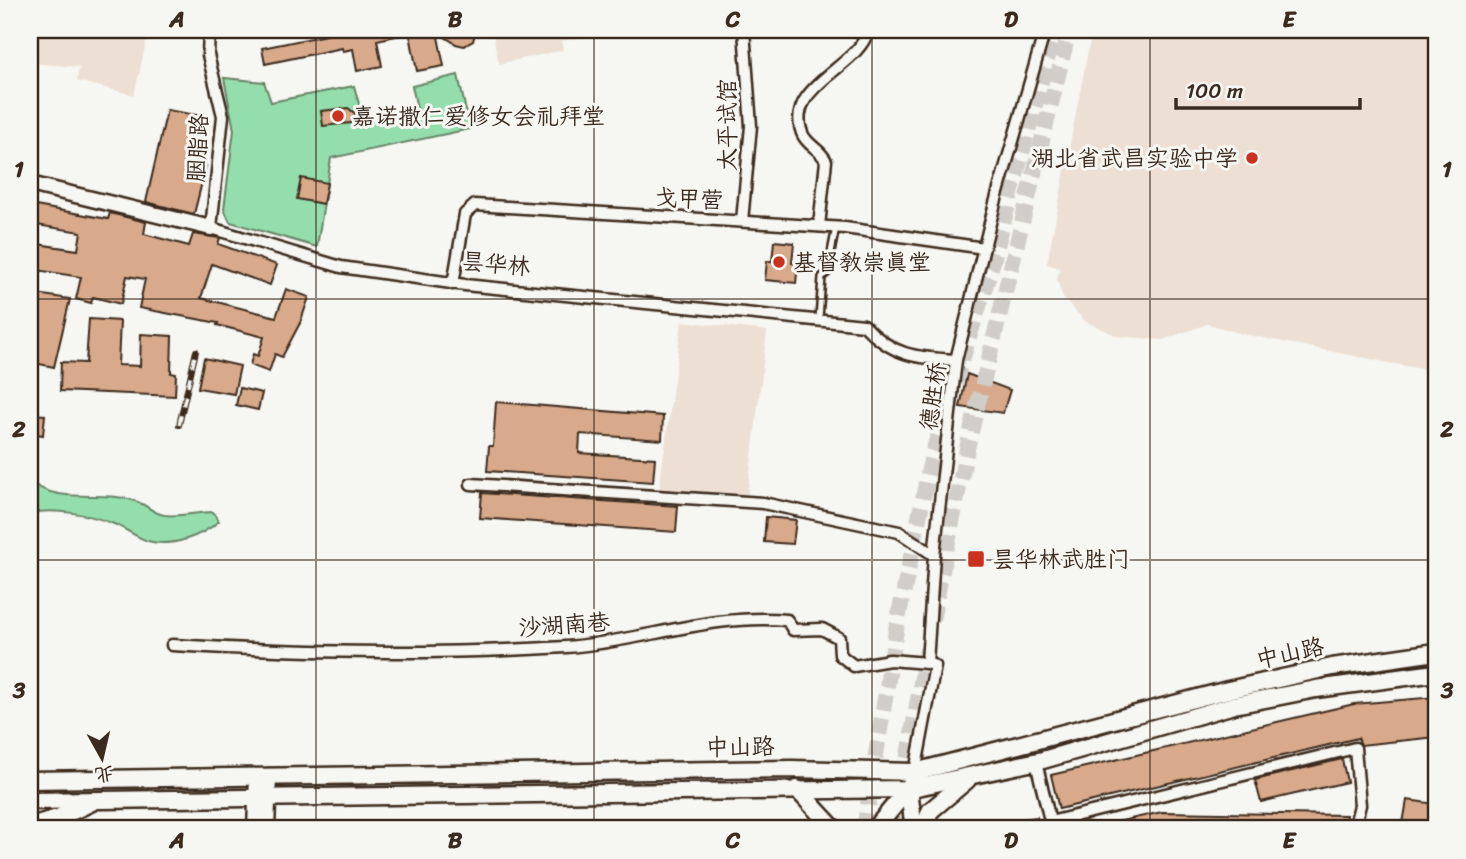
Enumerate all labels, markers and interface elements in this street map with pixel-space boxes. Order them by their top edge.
text: A [168,0,185,40]
text: B [448,0,463,40]
text: C [725,0,741,40]
text: D [1004,0,1019,40]
text: E [1283,0,1298,40]
scale bar [1176,66,1359,110]
text: 100 m [1186,72,1243,110]
street label: 太平试馆 [707,79,748,171]
place label: 嘉诺撒仁爱修女会礼拜堂 [352,96,605,137]
marker: 嘉诺撒仁爱修女会礼拜堂 [330,108,346,124]
street label: 胭脂路 [176,112,220,184]
place label: 湖北省武昌实验中学 [1031,138,1238,179]
text: 1 [14,149,24,190]
text: 1 [1442,149,1452,190]
marker: 湖北省武昌实验中学 [1244,150,1260,166]
street label: 戈甲营 [653,177,725,221]
street label: 昙华林 [460,241,532,287]
place label: 基督教崇真堂 [793,242,931,283]
marker: 基督教崇真堂 [771,254,787,270]
street label: 德胜桥 [908,359,958,433]
text: 2 [11,409,26,450]
text: 2 [1439,409,1454,450]
place label: 昙华林武胜门 [992,539,1130,580]
marker: 昙华林武胜门 [966,549,986,569]
street label: 沙湖南巷 [517,601,612,649]
street label: 中山路 [1252,626,1328,680]
text: 3 [12,670,26,711]
text: 3 [1440,670,1454,711]
north arrow [66,722,136,792]
street label: 中山路 [705,726,775,768]
text: 北 [93,757,116,792]
text: A [168,820,185,859]
text: B [448,820,463,859]
text: C [725,820,741,859]
text: D [1004,820,1019,859]
text: E [1283,820,1298,859]

